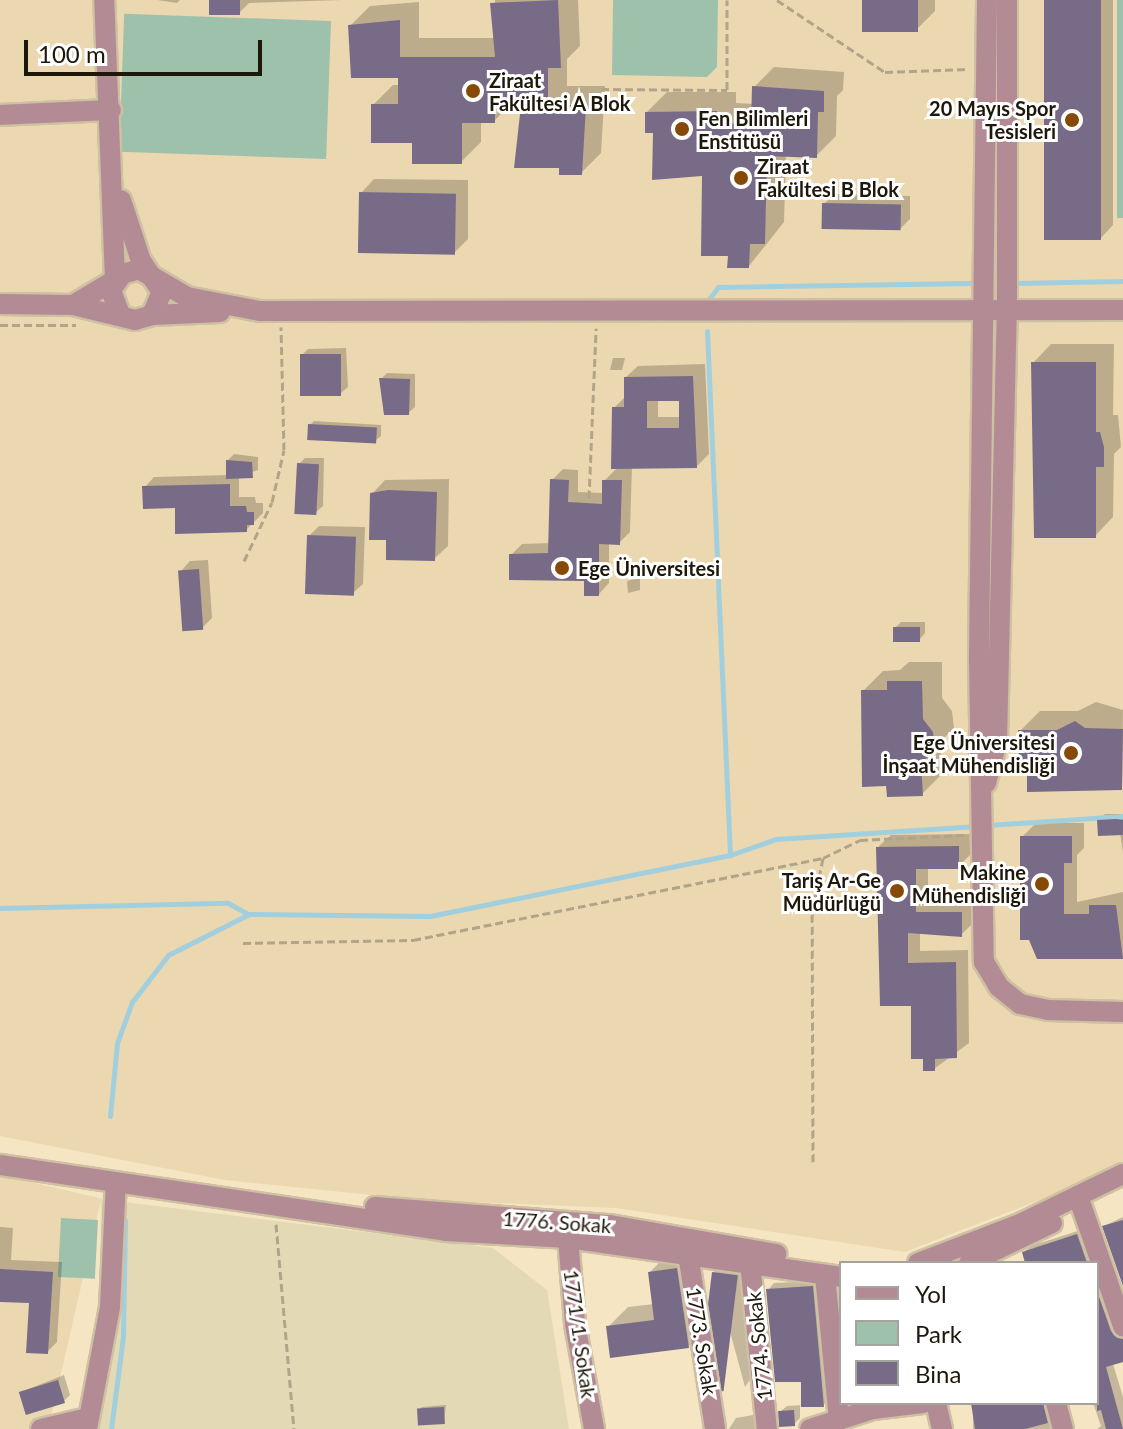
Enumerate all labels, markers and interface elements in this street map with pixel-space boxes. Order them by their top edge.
scale bar [28,24,266,74]
text: 100 m [38,39,106,68]
place label: Ziraat Fakültesi A Blok [489,68,632,115]
marker: Ziraat Fakültesi A Blok [464,82,482,100]
place label: 20 Mayıs Spor Tesisleri [929,96,1056,143]
place label: Fen Bilimleri Enstitüsü [698,106,808,153]
marker: 20 Mayıs Spor Tesisleri [1063,111,1081,129]
marker: Fen Bilimleri Enstitüsü [673,120,691,138]
place label: Ziraat Fakültesi B Blok [757,154,899,201]
marker: Ziraat Fakültesi B Blok [732,169,750,187]
place label: Ege Üniversitesi [578,556,720,580]
marker: Ege Üniversitesi [553,559,571,577]
place label: Ege Üniversitesi İnşaat Mühendisliği [883,730,1055,777]
marker: Ege Üniversitesi İnşaat Mühendisliği [1062,744,1080,762]
place label: Makine Mühendisliği [912,860,1026,907]
place label: Tariş Ar-Ge Müdürlüğü [781,868,881,915]
marker: Makine Mühendisliği [1033,875,1051,893]
marker: Tariş Ar-Ge Müdürlüğü [888,882,906,900]
street label: 1776. Sokak [502,1206,612,1238]
legend [839,1261,1099,1405]
street label: 1771/1. Sokak [559,1268,601,1400]
text: Yol [915,1279,947,1308]
street label: 1773. Sokak [682,1285,722,1397]
street label: 1774. Sokak [741,1291,777,1401]
text: Park [915,1319,962,1348]
text: Bina [915,1359,961,1388]

